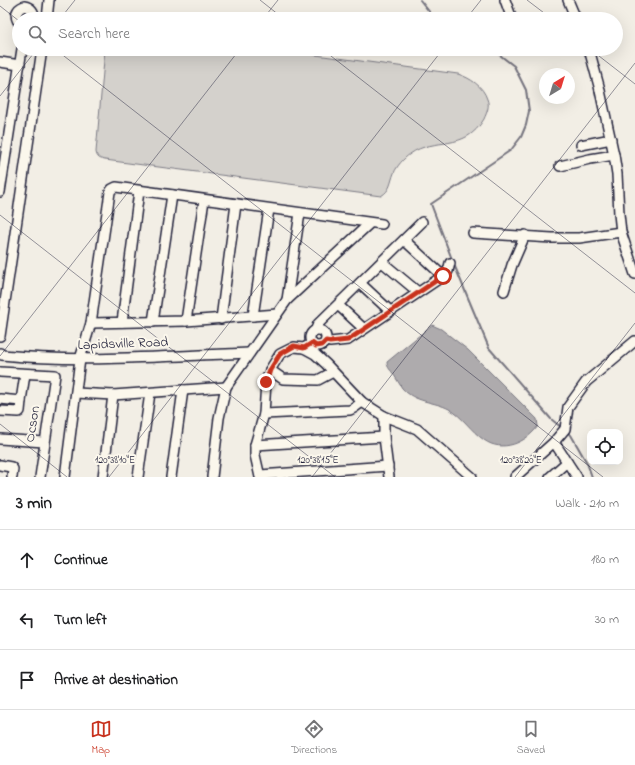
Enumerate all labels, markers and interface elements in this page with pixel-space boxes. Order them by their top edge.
search box [12,12,623,56]
icon: search [26,23,48,45]
text: Search here [58,23,130,45]
north arrow [539,68,575,104]
route start [434,267,452,285]
street label: Lapidsville Road [77,332,169,356]
route end [257,373,275,391]
street label: Ocson [20,404,46,444]
map controls [587,429,623,465]
button: locate [587,429,623,465]
text: 120°38'10"E [95,453,135,468]
text: 120°38'15"E [297,453,339,468]
text: 120°38'20"E [500,453,542,468]
text: 3 min [16,491,52,516]
text: Walk · 210 m [555,494,619,513]
icon: ahead [16,549,38,571]
text: Continue [54,549,108,571]
text: 180 m [591,550,619,569]
icon: left [16,609,38,631]
text: Turn left [54,609,107,631]
text: 30 m [595,610,619,629]
icon: arrive [16,669,38,691]
text: Arrive at destination [54,669,178,691]
tab: Map [90,718,112,758]
tab: Directions [291,718,337,758]
tab: Saved [517,718,545,758]

